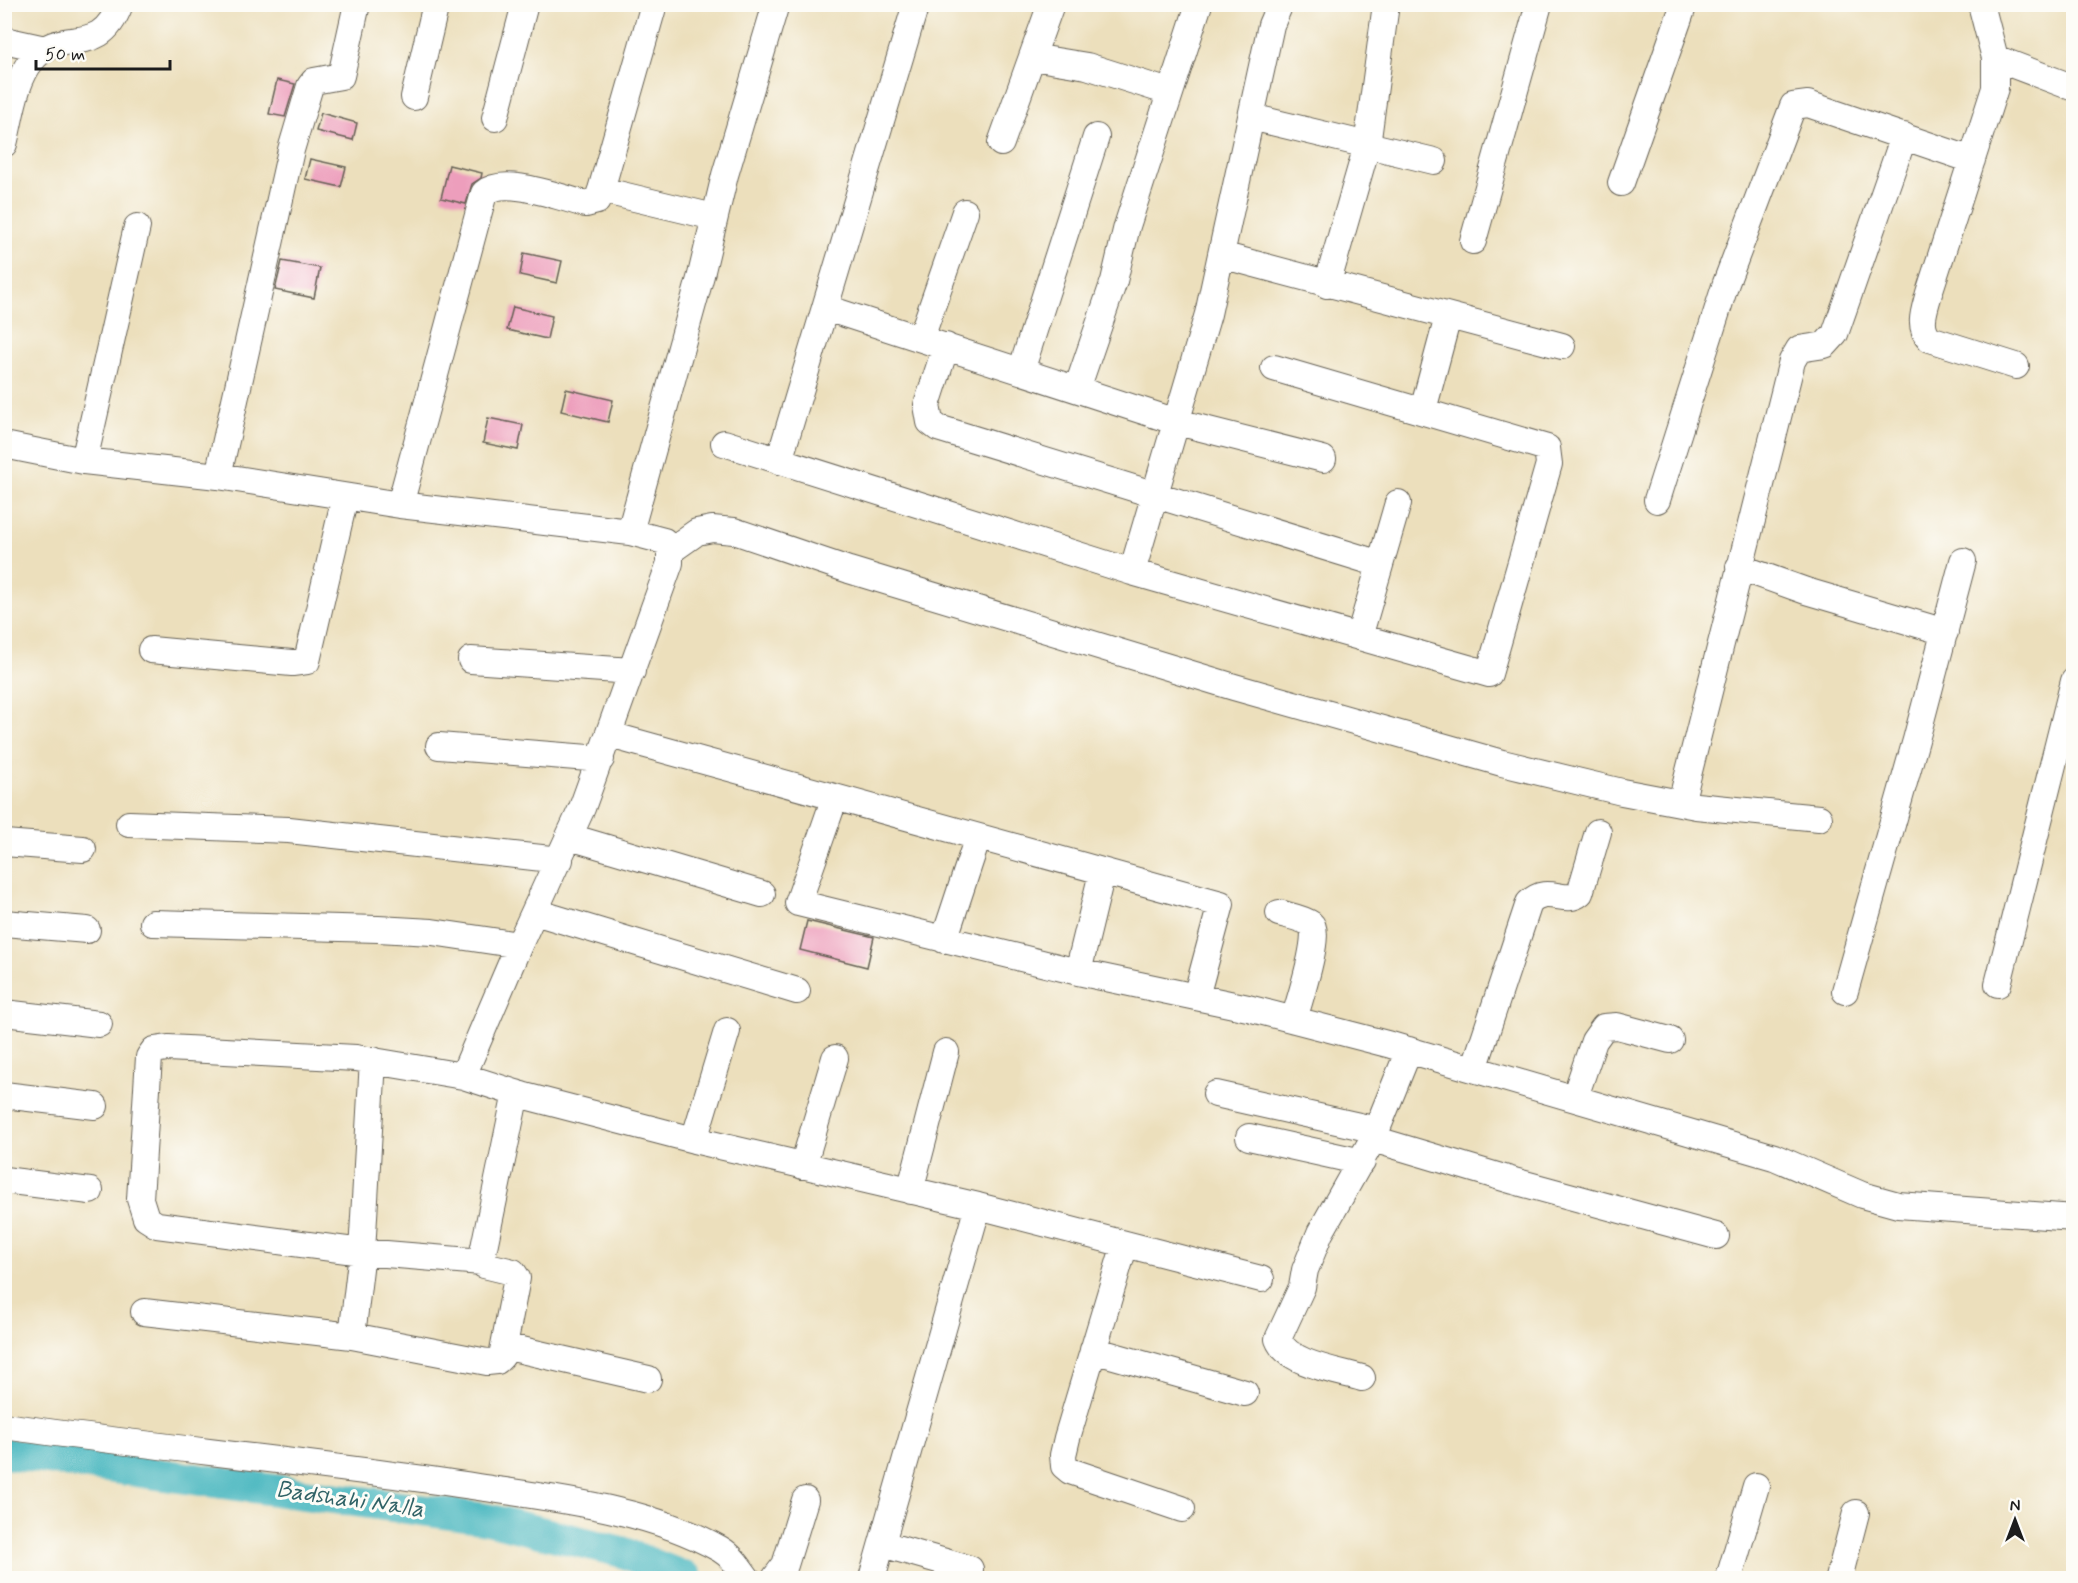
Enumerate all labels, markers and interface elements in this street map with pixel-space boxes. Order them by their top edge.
scale bar [36,33,170,71]
text: 50 m [45,43,85,67]
water label: Badshahi Nalla [274,1474,426,1526]
north arrow [1985,1490,2045,1550]
text: N [2010,1496,2020,1517]

